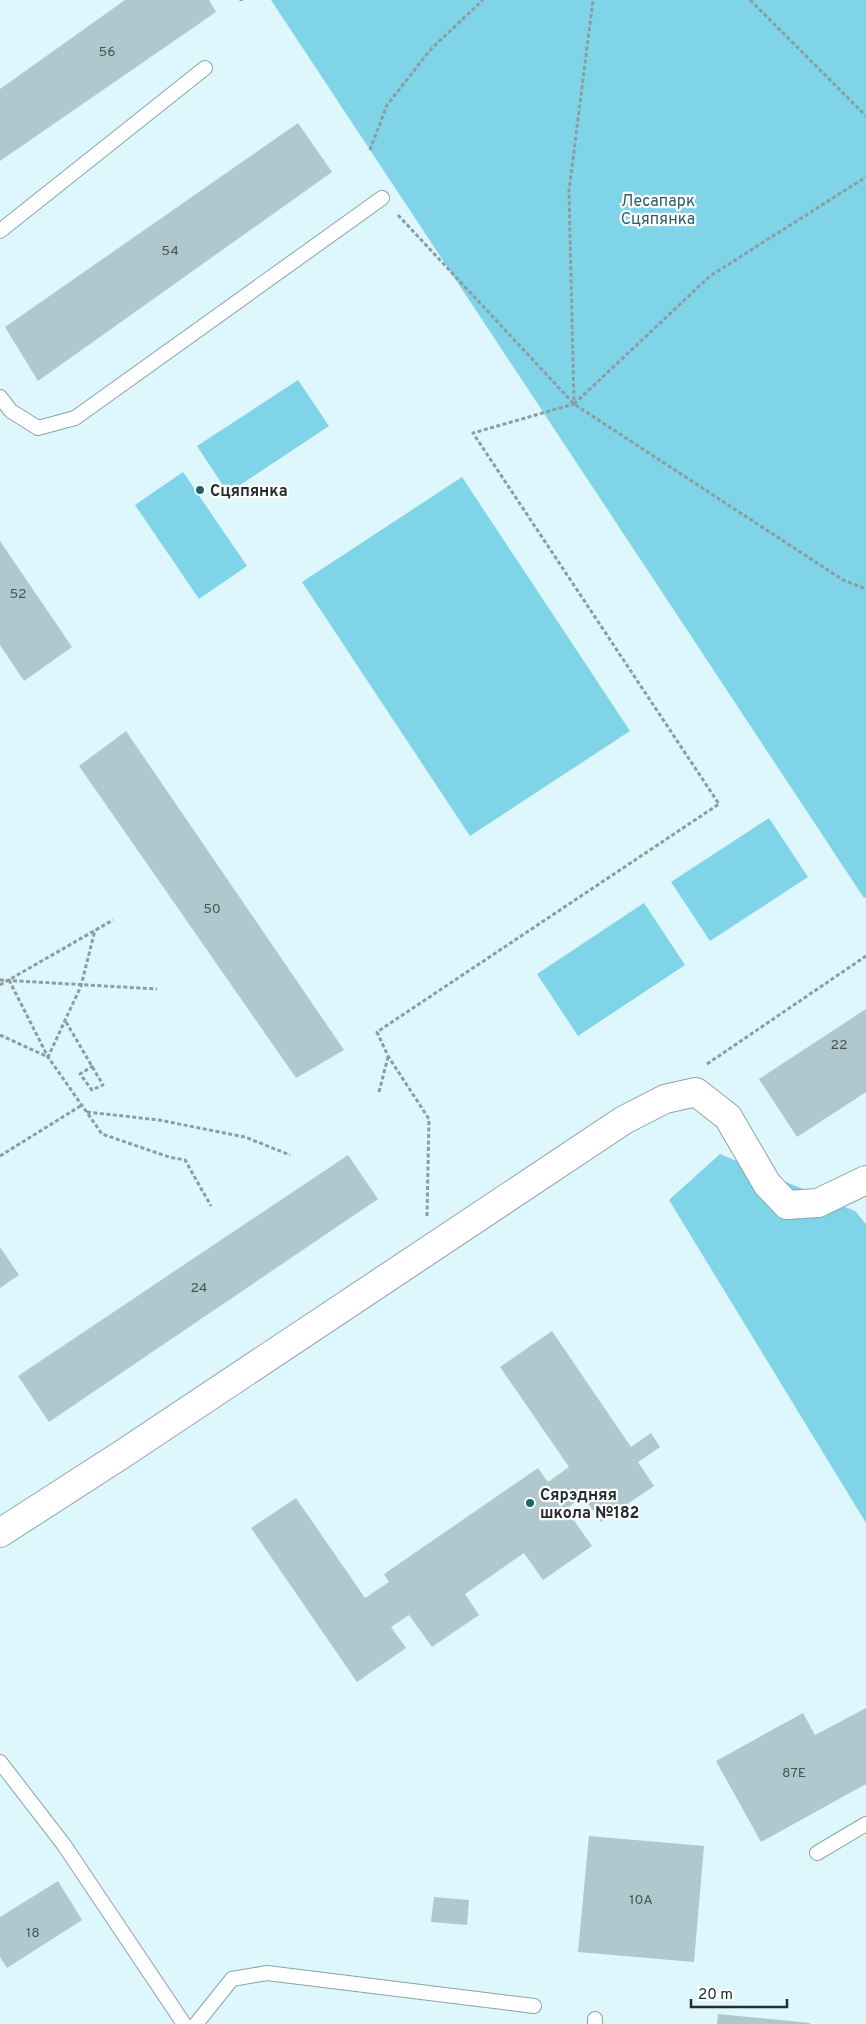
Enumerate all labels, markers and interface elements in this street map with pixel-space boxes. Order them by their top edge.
house number: 56 [98,44,116,61]
park label: Лесапарк Сцяпянка [621,192,695,230]
house number: 54 [161,243,179,260]
place label: Сцяпянка [210,482,288,502]
marker: Сцяпянка [194,484,206,496]
house number: 52 [9,586,27,603]
house number: 50 [203,901,221,918]
house number: 22 [830,1037,848,1054]
house number: 24 [190,1280,208,1297]
place label: Сярэдняя школа №182 [540,1486,639,1524]
marker: Сярэдняя школа №182 [524,1497,536,1509]
house number: 87Е [782,1765,806,1782]
house number: 10А [629,1892,653,1909]
house number: 18 [26,1925,40,1942]
scale bar [691,1976,787,2008]
text: 20 m [698,1986,733,2005]

